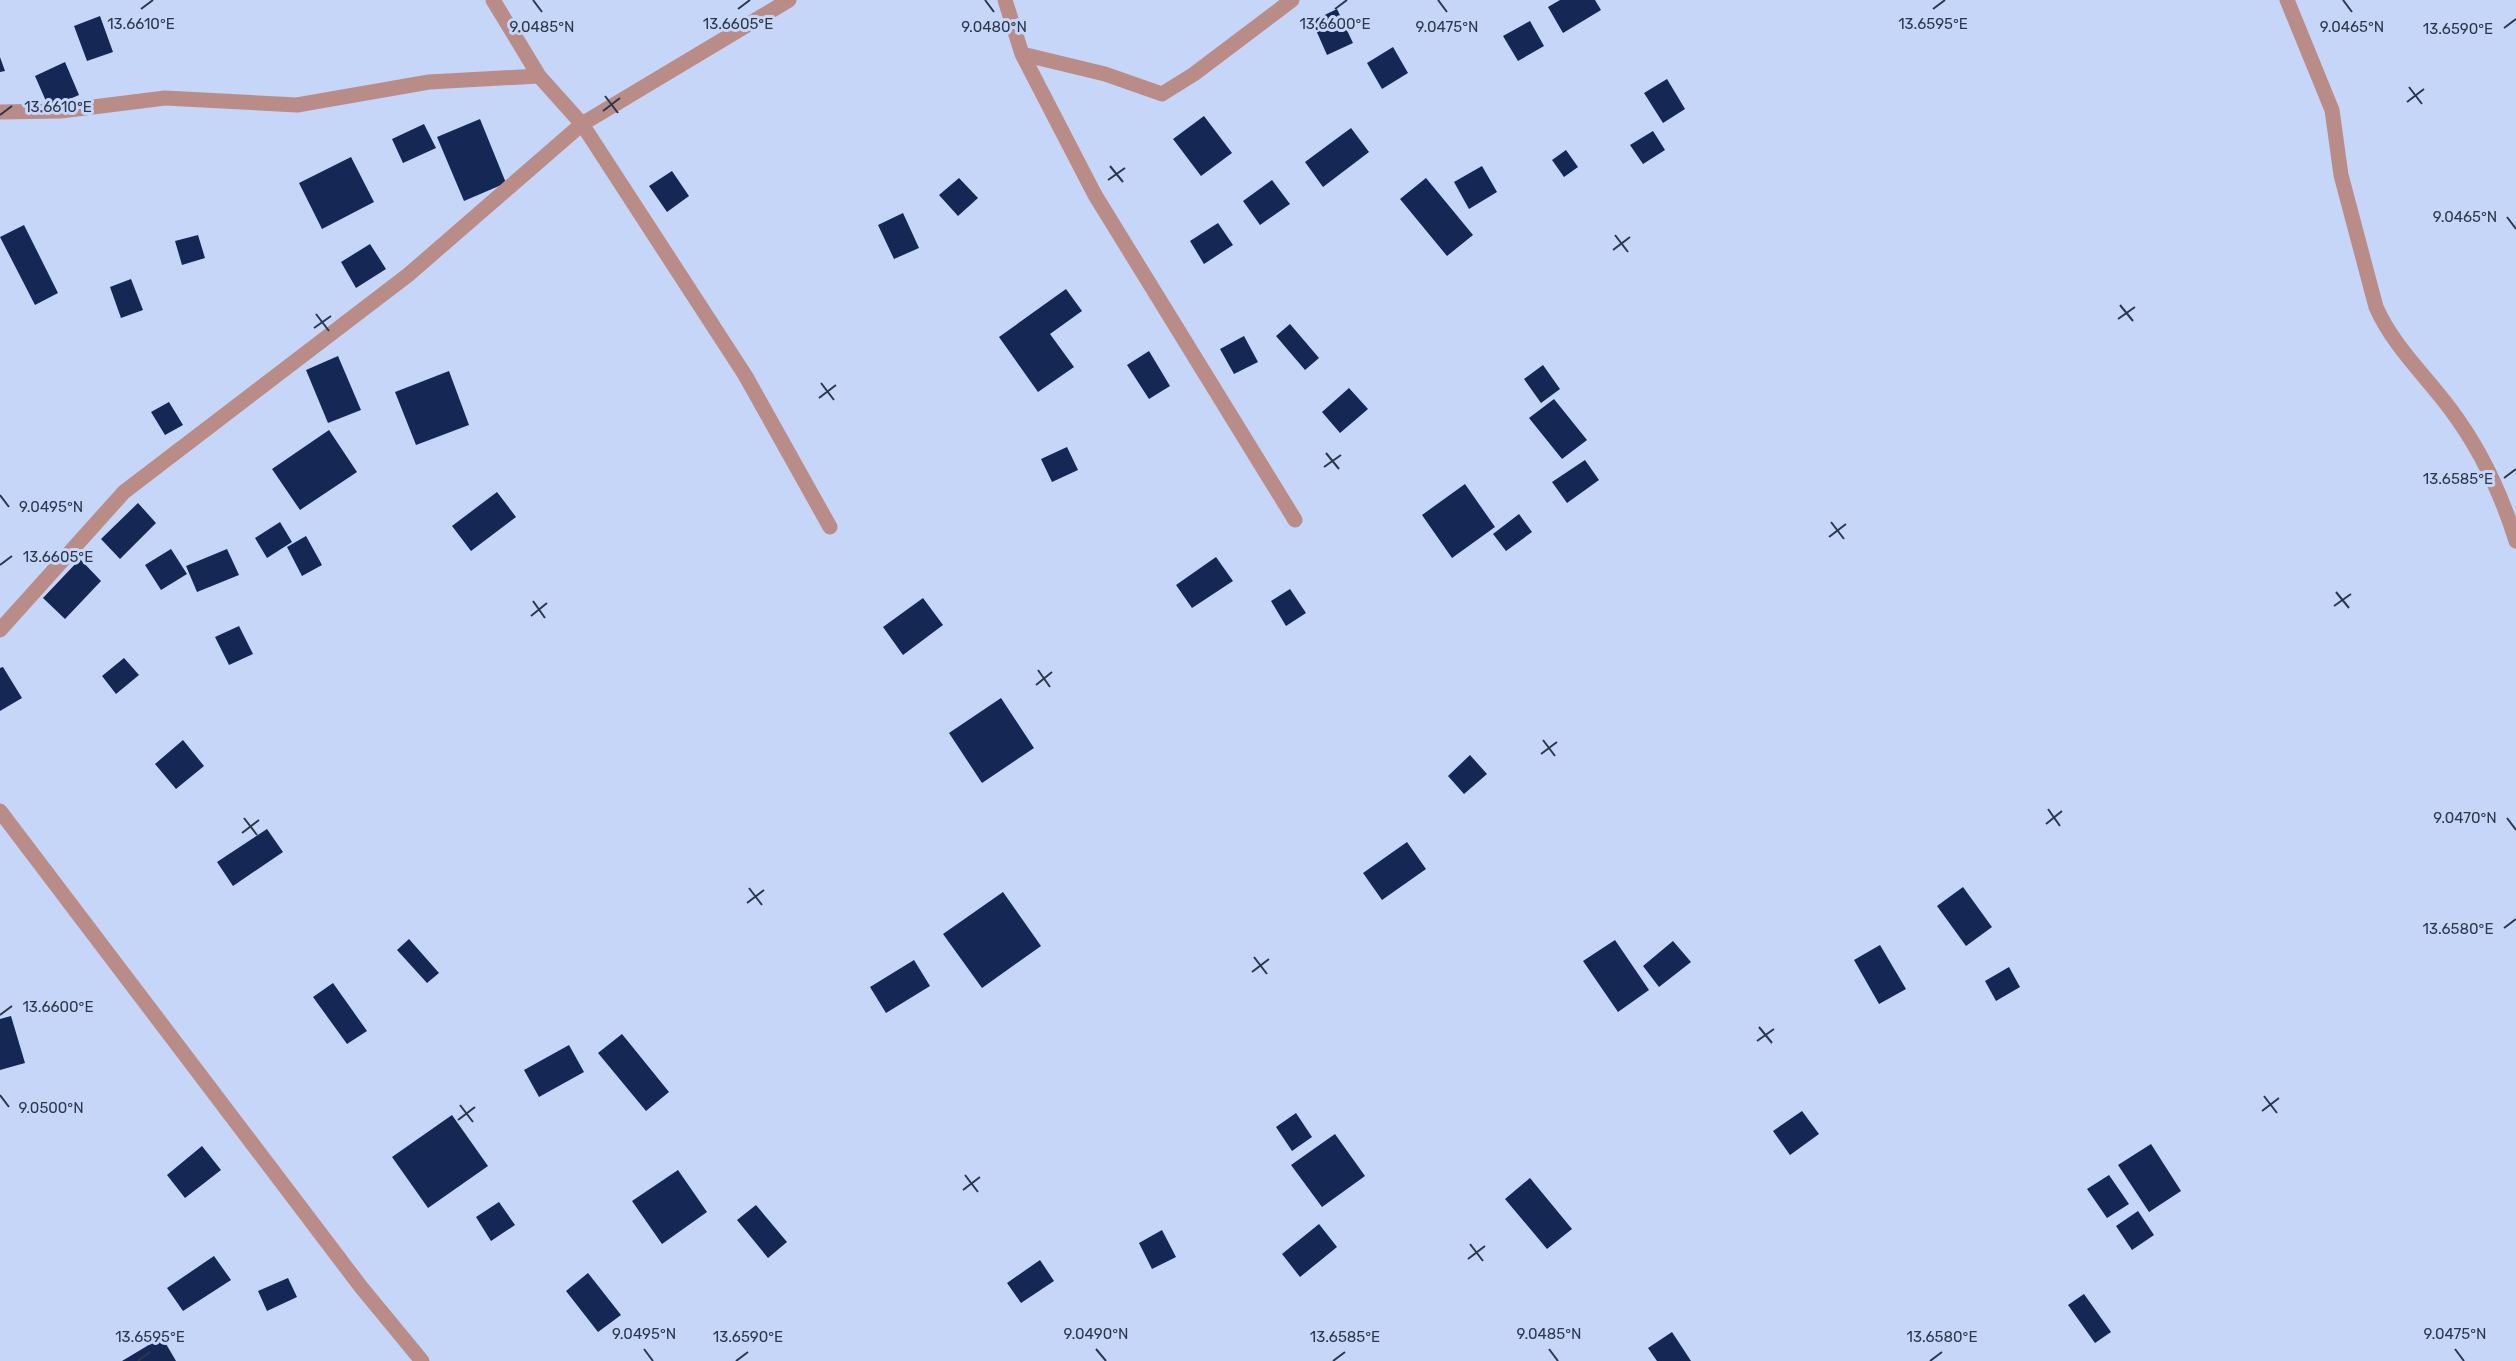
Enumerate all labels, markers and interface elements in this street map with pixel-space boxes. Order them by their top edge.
text: 13.6610°E [107,15,175,33]
text: 13.6605°E [703,15,773,33]
text: 13.6600°E [1299,15,1371,33]
text: 13.6595°E [1898,15,1968,33]
text: 9.0485°N [509,18,575,36]
text: 9.0480°N [961,18,1027,36]
text: 9.0475°N [1416,18,1478,36]
text: 9.0465°N [2320,18,2384,36]
text: 13.6590°E [2423,20,2493,38]
text: 13.6610°E [24,98,92,116]
text: 9.0465°N [2433,208,2497,226]
text: 13.6585°E [2423,470,2493,488]
text: 9.0495°N [19,498,83,516]
text: 13.6605°E [23,548,93,566]
text: 9.0470°N [2433,809,2497,827]
text: 13.6580°E [2423,920,2493,938]
text: 13.6600°E [22,998,94,1016]
text: 9.0500°N [18,1099,84,1117]
text: 9.0495°N [612,1325,676,1343]
text: 9.0490°N [1064,1325,1128,1343]
text: 9.0485°N [1516,1325,1582,1343]
text: 9.0475°N [2424,1325,2486,1343]
text: 13.6595°E [115,1328,185,1346]
text: 13.6590°E [713,1328,783,1346]
text: 13.6585°E [1310,1328,1380,1346]
text: 13.6580°E [1907,1328,1977,1346]

